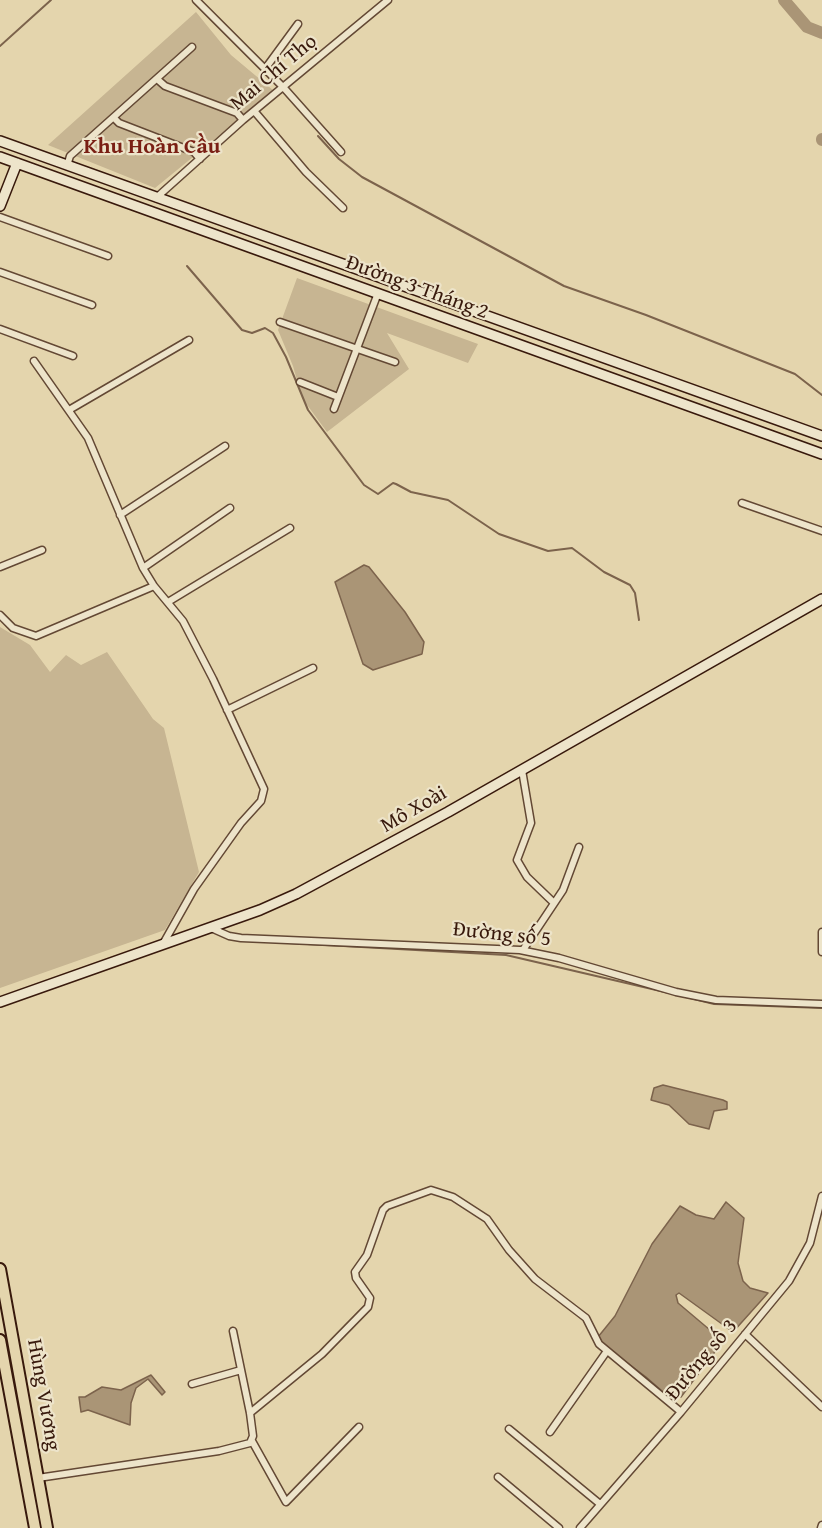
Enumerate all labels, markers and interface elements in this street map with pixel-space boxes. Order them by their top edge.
street label: Mai Chí Thọ [225,29,323,117]
district label: Khu Hoàn Cầu [84,134,220,160]
street label: Đường 3 Tháng 2 [342,251,492,325]
street label: Mô Xoài [376,781,452,839]
street label: Đường số 5 [452,917,552,953]
street label: Đường số 3 [661,1314,743,1406]
street label: Hùng Vương [21,1337,65,1453]

